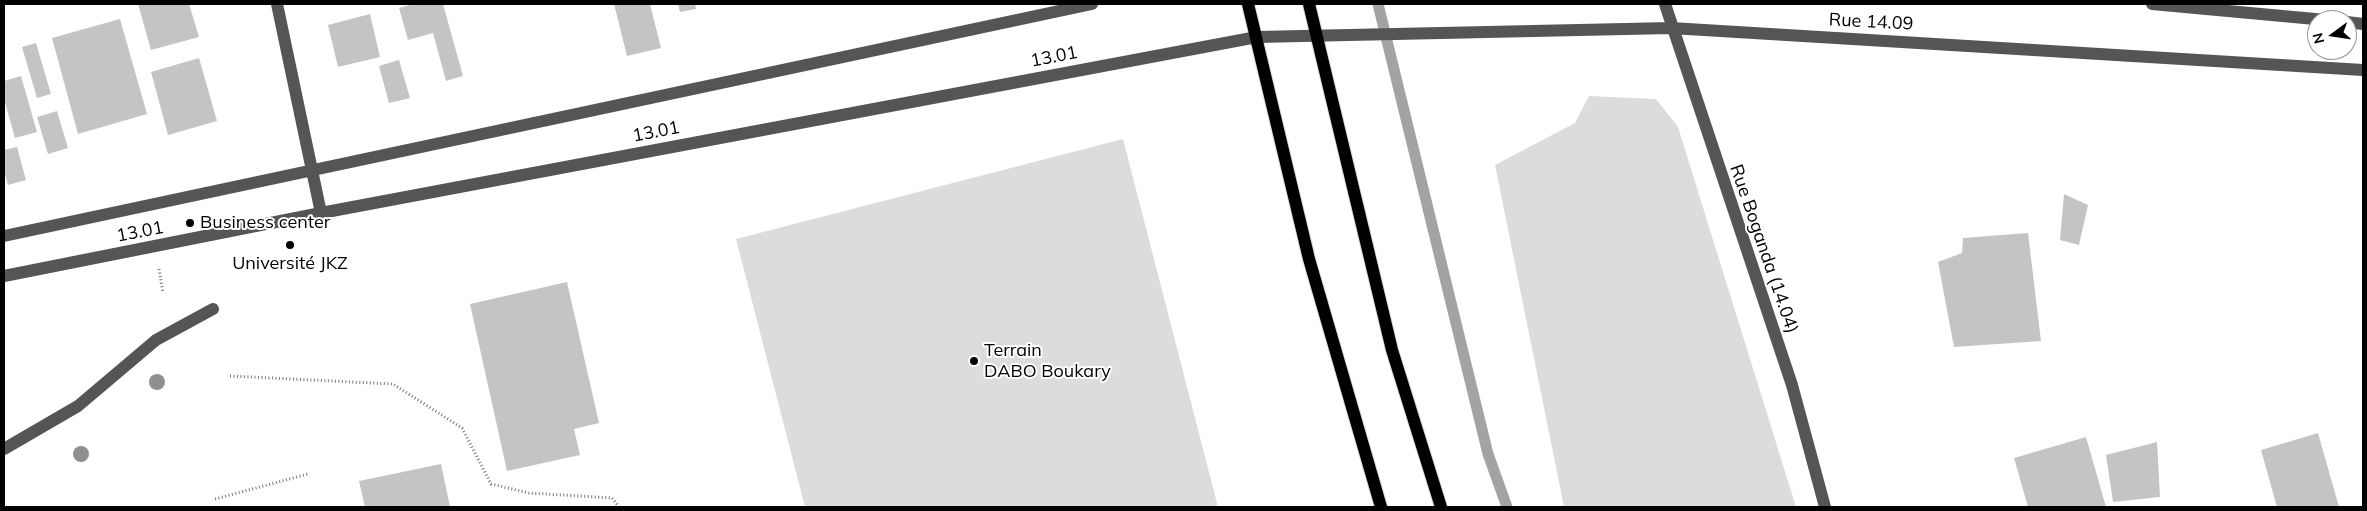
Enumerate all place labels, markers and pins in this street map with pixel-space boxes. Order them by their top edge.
place label: Business center [200,212,330,234]
marker: Business center [184,217,196,229]
marker: Université JKZ [284,239,296,251]
place label: Université JKZ [232,253,348,275]
place label: Terrain DABO Boukary [984,340,1111,382]
marker: Terrain DABO Boukary [968,355,980,367]

